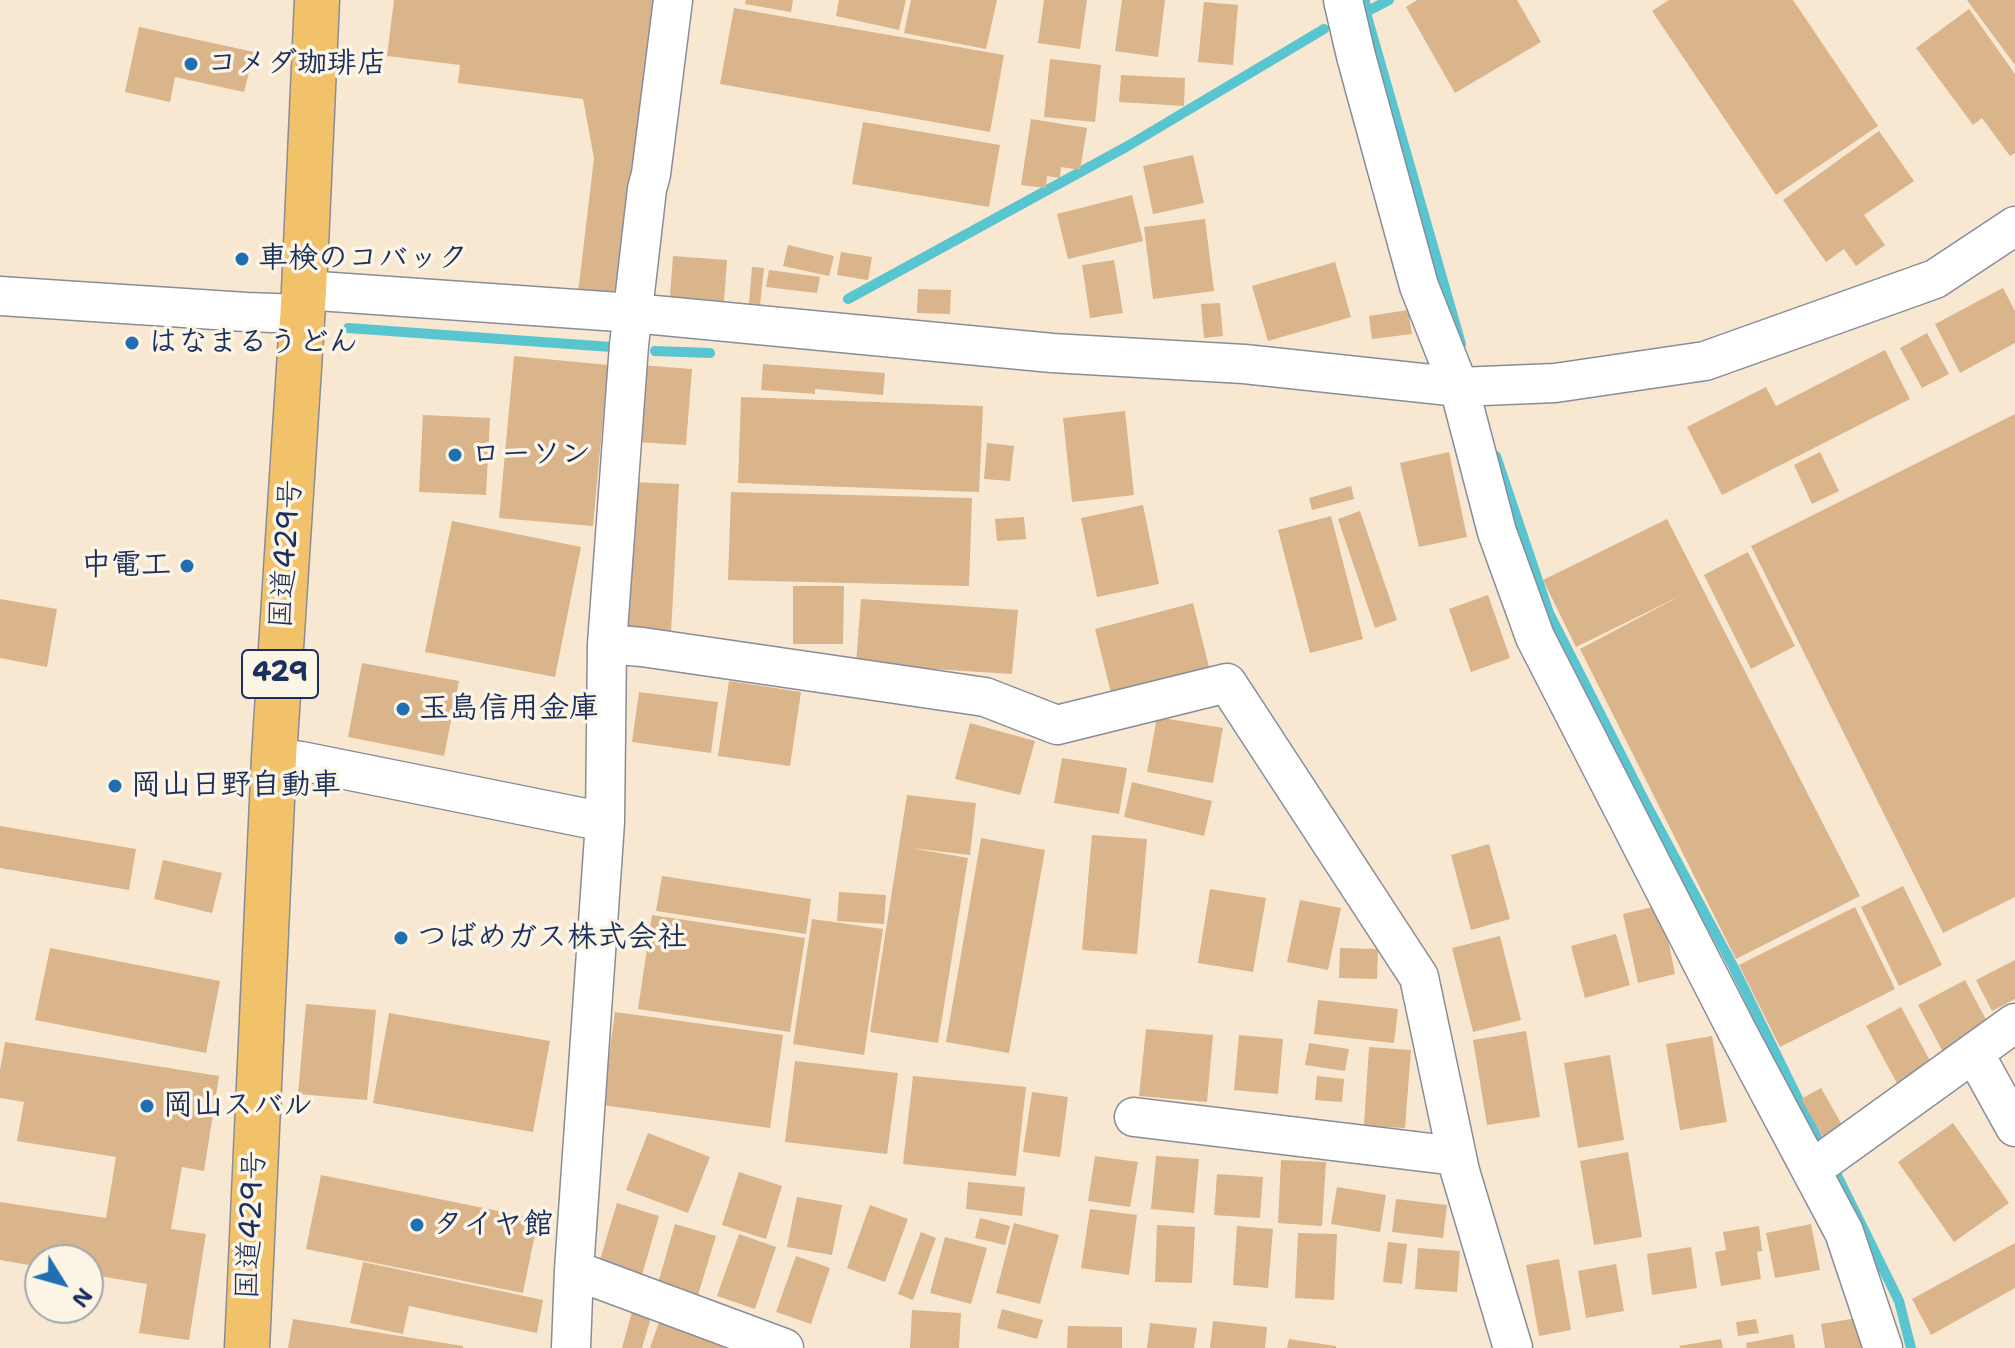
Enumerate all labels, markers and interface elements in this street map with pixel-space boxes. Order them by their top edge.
place label: コメダ珈琲店 [207,46,387,82]
marker: コメダ珈琲店 [182,55,200,73]
place label: 車検のコバック [258,241,468,277]
marker: 車検のコバック [233,250,251,268]
place label: はなまるうどん [148,325,358,361]
marker: はなまるうどん [123,334,141,352]
place label: ローソン [471,437,591,473]
marker: ローソン [446,446,464,464]
street label: 国道429号 [264,478,310,630]
place label: 中電工 [81,548,171,584]
marker: 中電工 [178,557,196,575]
road number: 429 [242,650,318,698]
place label: 玉島信用金庫 [419,691,599,727]
marker: 玉島信用金庫 [394,700,412,718]
place label: 岡山日野自動車 [131,768,341,804]
marker: 岡山日野自動車 [106,777,124,795]
place label: つばめガス株式会社 [417,920,687,956]
marker: つばめガス株式会社 [392,929,410,947]
place label: 岡山スバル [163,1088,313,1124]
marker: 岡山スバル [138,1097,156,1115]
street label: 国道429号 [230,1150,274,1300]
place label: タイヤ館 [433,1207,553,1243]
marker: タイヤ館 [408,1216,426,1234]
north arrow [24,1244,104,1324]
text: N [65,1282,99,1313]

